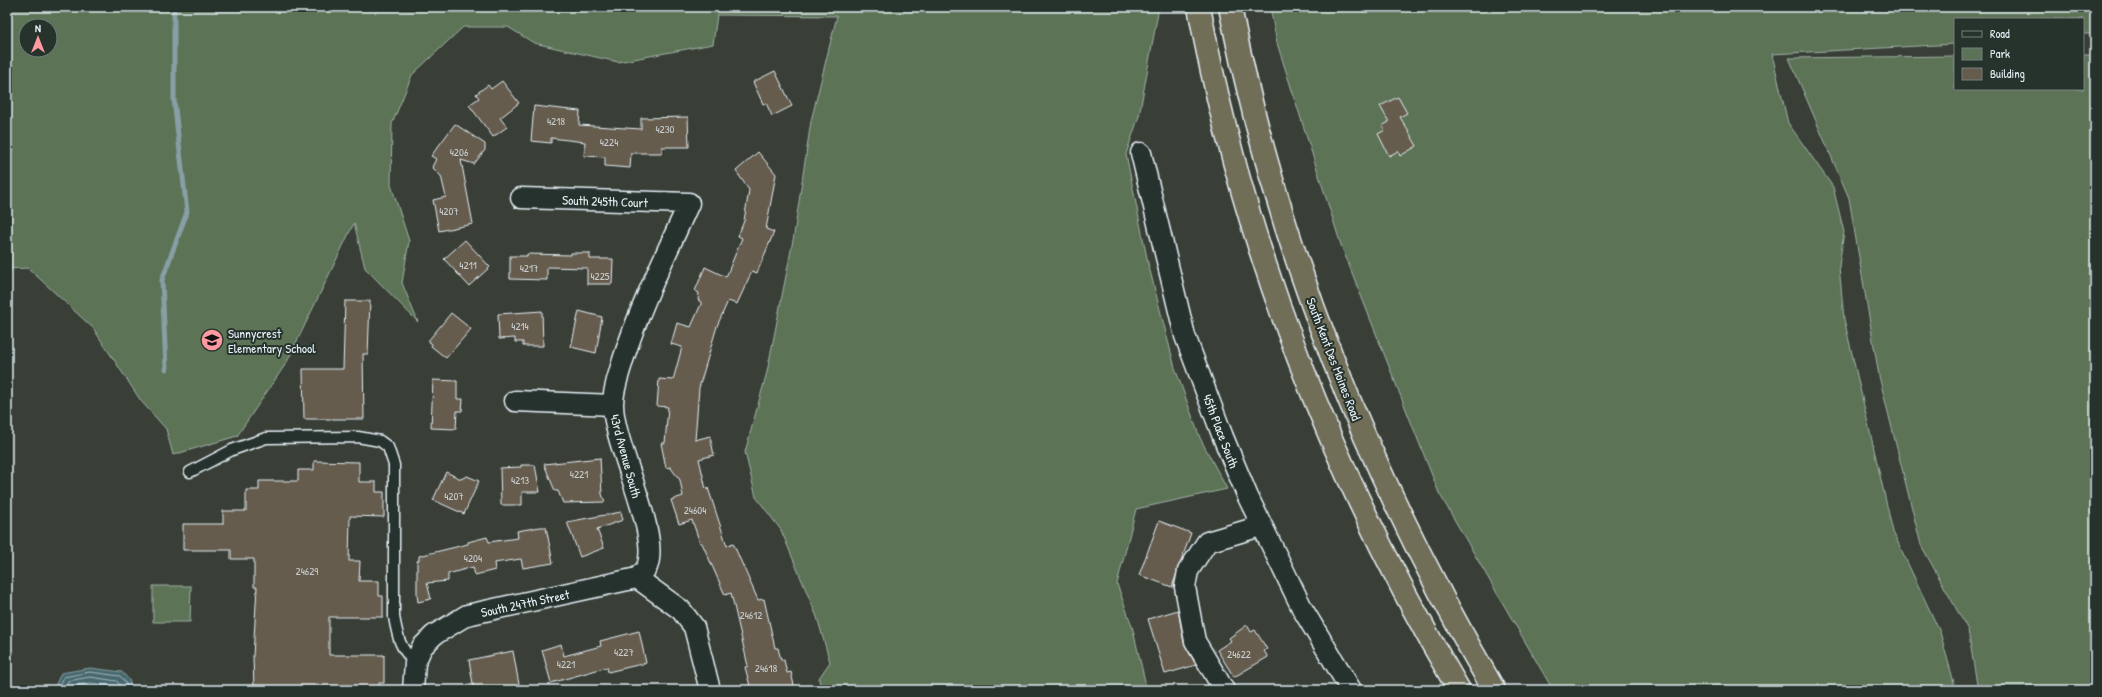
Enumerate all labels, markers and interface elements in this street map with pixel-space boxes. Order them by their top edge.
north arrow [18,18,58,58]
legend [1954,18,2084,90]
text: N [35,21,41,35]
text: Road [1990,25,2010,42]
text: Park [1990,45,2010,62]
text: Building [1990,65,2025,82]
house number: 4218 [547,114,565,128]
house number: 4230 [655,122,675,136]
house number: 4224 [600,135,618,149]
house number: 4206 [450,145,469,159]
street label: South 245th Court [562,191,649,212]
house number: 4207 [439,204,459,218]
house number: 4211 [459,258,477,272]
house number: 4217 [520,261,538,275]
house number: 4225 [590,269,610,283]
street label: South Kent Des Moines Road [1302,295,1366,423]
house number: 4214 [511,319,529,333]
place label: Sunnycrest Elementary School [228,324,316,357]
school or university icon: Sunnycrest Elementary School [199,327,225,353]
street label: 45th Place South [1199,392,1244,471]
street label: 43rd Avenue South [606,412,646,500]
house number: 4221 [570,467,588,481]
house number: 4213 [511,473,529,487]
house number: 4207 [444,489,464,503]
house number: 24604 [684,503,706,517]
house number: 4204 [464,551,482,565]
house number: 24629 [296,564,318,578]
street label: South 247th Street [479,585,571,621]
house number: 24612 [740,608,762,622]
house number: 4227 [614,645,634,659]
house number: 24622 [1227,647,1251,661]
house number: 4221 [557,657,575,671]
house number: 24618 [755,661,777,675]

